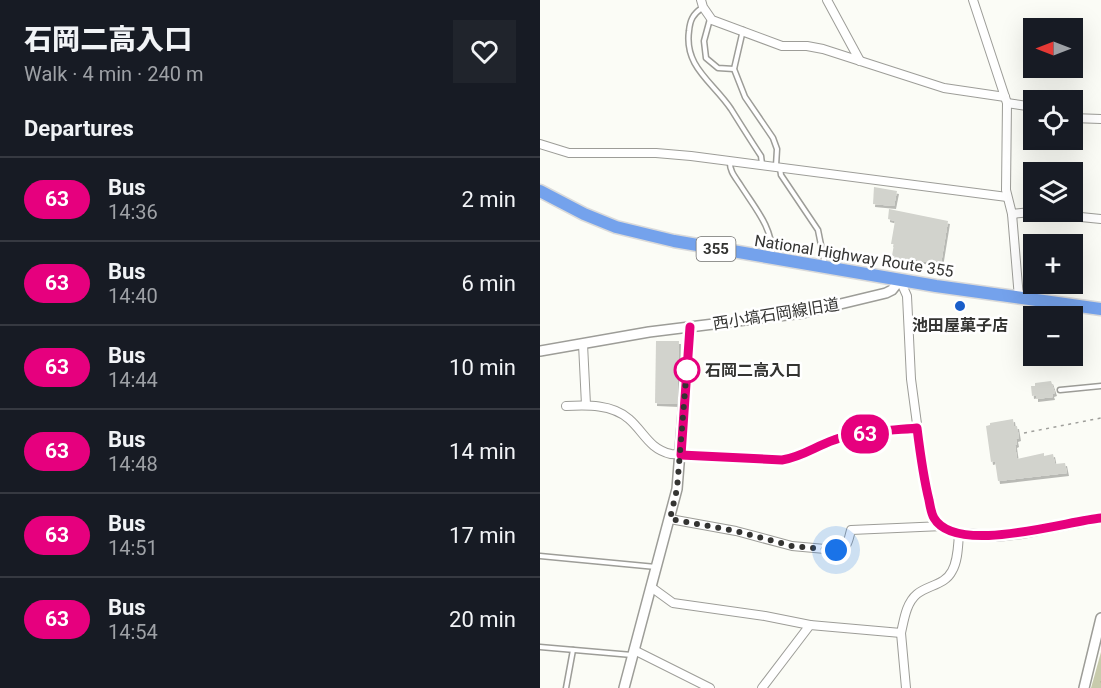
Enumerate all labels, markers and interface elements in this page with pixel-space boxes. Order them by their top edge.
north arrow [1023,18,1083,78]
map controls [1023,18,1083,366]
button: heart [453,20,516,83]
text: 石岡二高入口 [24,23,192,56]
text: Walk · 4 min · 240 m [24,62,203,86]
button: locate [1023,90,1083,150]
text: Departures [24,116,134,141]
button: layers [1023,162,1083,222]
text: Bus [108,175,146,200]
text: 63 [45,187,69,211]
text: 2 min [461,187,516,212]
text: 14:36 [108,200,158,224]
street label: National Highway Route 355 [753,231,955,281]
button: + [1023,234,1083,294]
road number: 355 [696,237,735,261]
text: Bus [108,259,146,284]
text: 63 [45,271,69,295]
text: 6 min [461,271,516,296]
text: 14:40 [108,284,158,308]
street label: 西小塙石岡線旧道 [711,295,841,333]
marker: 池田屋菓子店 [953,299,967,313]
button: − [1023,306,1083,366]
place label: 池田屋菓子店 [912,316,1008,335]
text: Bus [108,343,146,368]
text: 63 [45,355,69,379]
text: 10 min [449,355,516,380]
marker: 石岡二高入口 [674,357,700,383]
place label: 石岡二高入口 [705,361,801,380]
text: 14:44 [108,368,158,392]
line badge: 63 [838,414,892,454]
text: 63 [853,422,877,446]
text: Bus [108,427,146,452]
text: 63 [45,439,69,463]
text: 14 min [449,439,516,464]
text: 14:48 [108,452,158,476]
text: Bus [108,511,146,536]
text: 63 [45,523,69,547]
text: 17 min [449,523,516,548]
your location [821,535,851,565]
text: 14:51 [108,536,158,560]
text: Bus [108,595,146,620]
text: 63 [45,607,69,631]
text: 20 min [449,607,516,632]
text: 14:54 [108,620,158,644]

